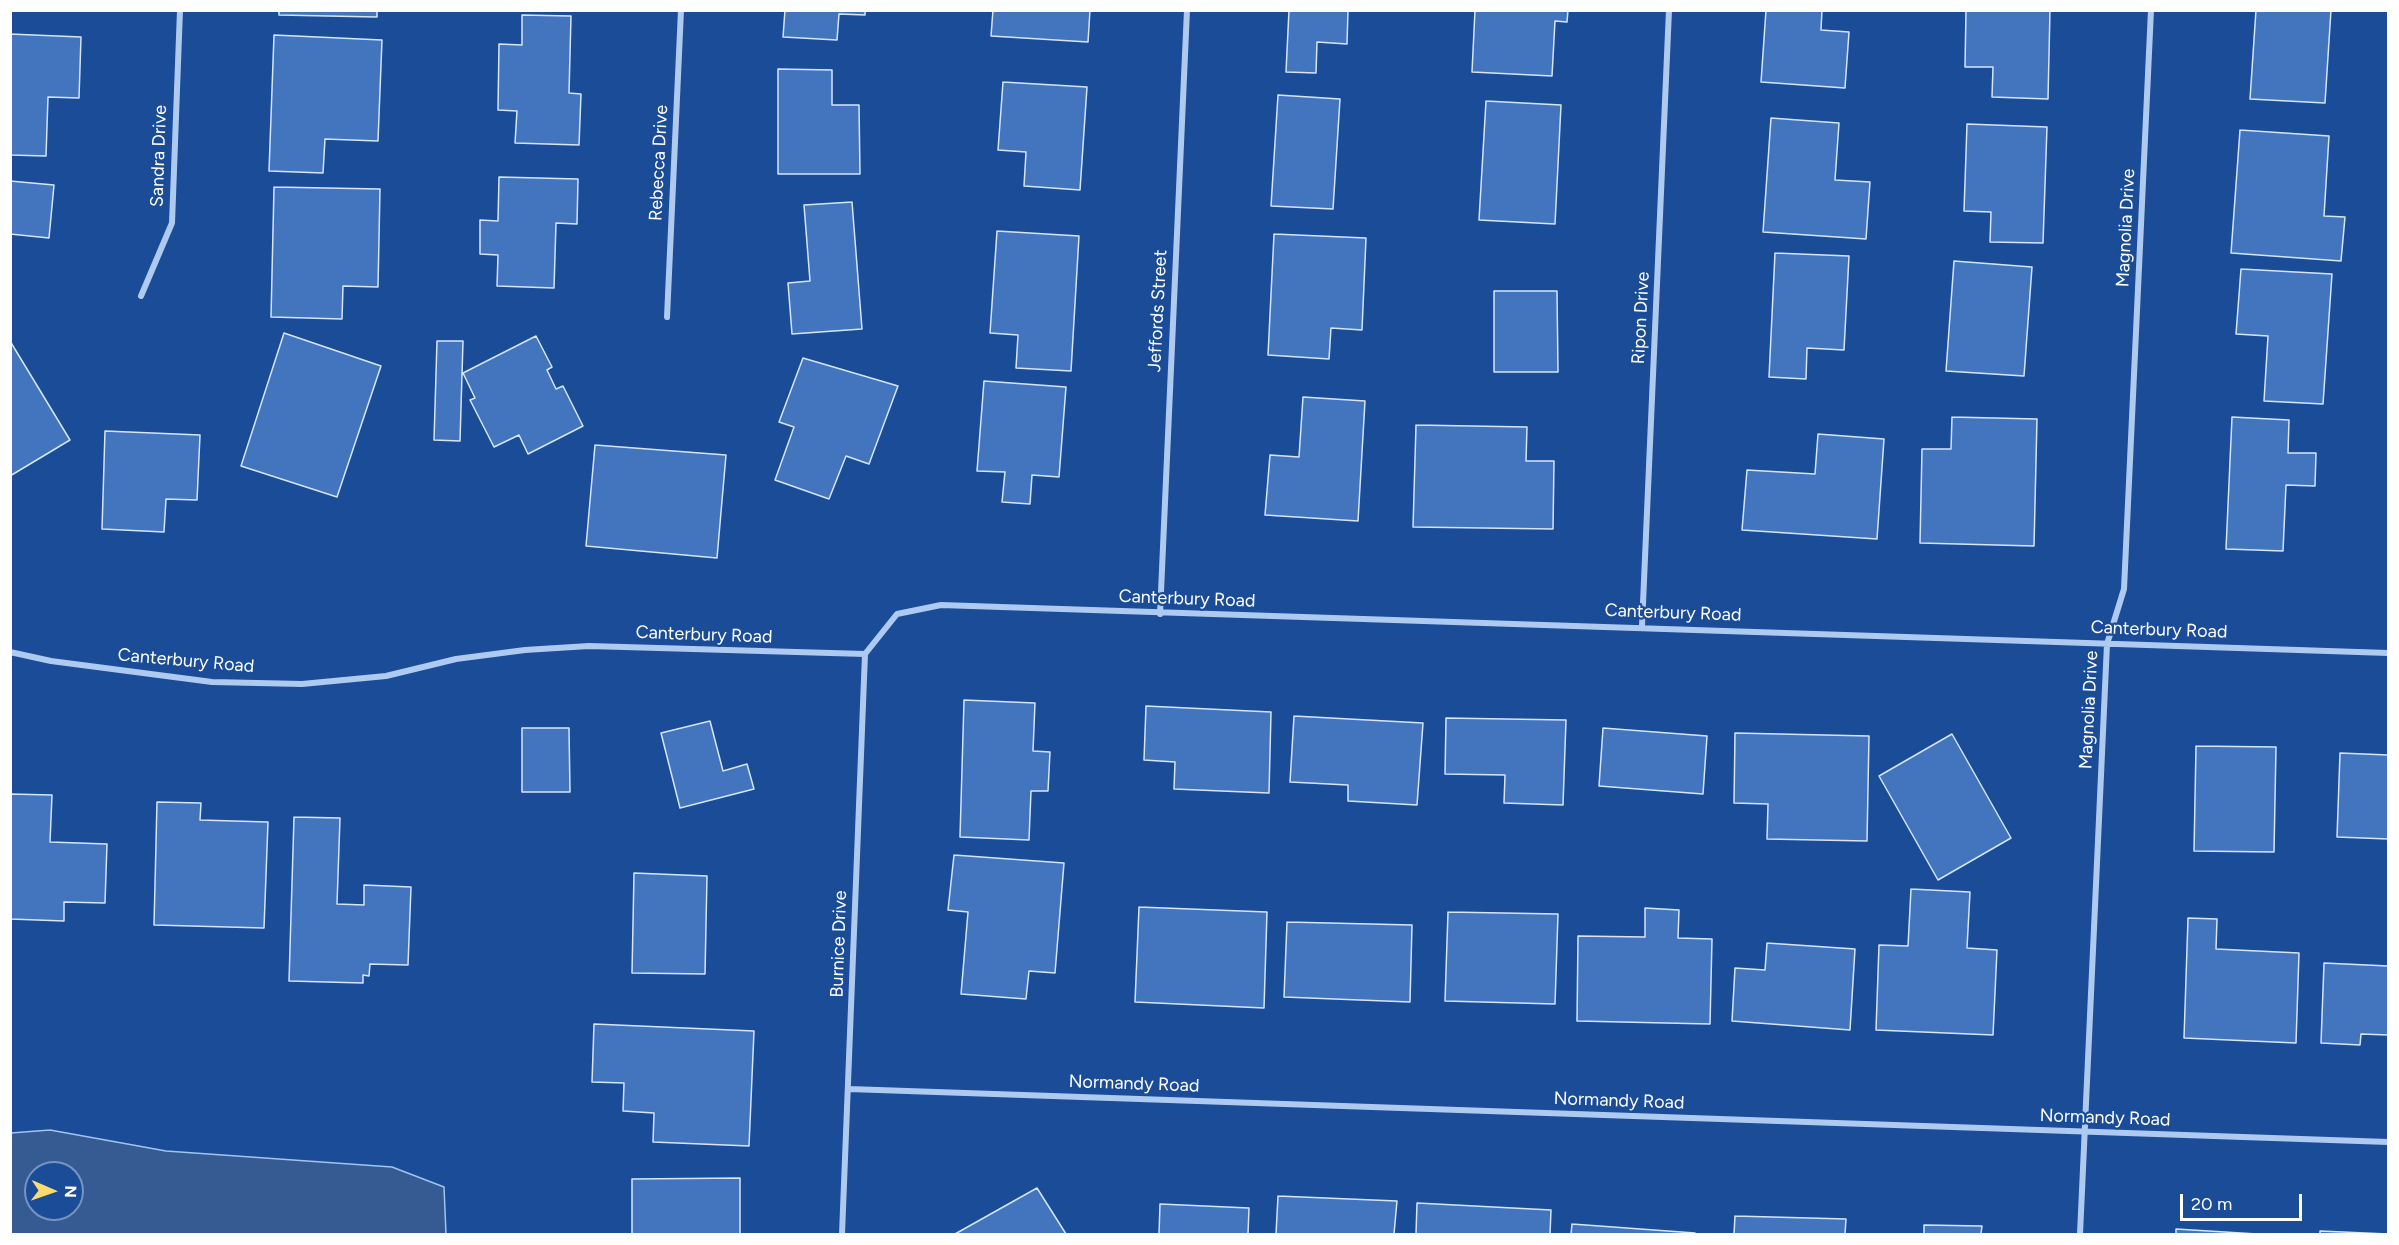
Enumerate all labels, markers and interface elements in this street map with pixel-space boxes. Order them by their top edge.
street label: Rebecca Drive [645,104,673,222]
street label: Sandra Drive [146,105,172,207]
street label: Magnolia Drive [2112,168,2140,288]
street label: Jeffords Street [1144,249,1172,373]
street label: Ripon Drive [1628,271,1654,365]
street label: Canterbury Road [1118,586,1256,612]
street label: Canterbury Road [1604,600,1742,626]
street label: Canterbury Road [2090,617,2228,643]
street label: Canterbury Road [635,622,773,648]
street label: Canterbury Road [117,644,255,678]
street label: Magnolia Drive [2075,650,2103,770]
street label: Burnice Drive [826,890,852,998]
street label: Normandy Road [1068,1071,1200,1097]
street label: Normandy Road [1553,1088,1685,1114]
street label: Normandy Road [2039,1105,2171,1131]
north arrow [24,1161,84,1221]
scale bar [2183,1182,2304,1220]
text: N [61,1185,80,1198]
text: 20 m [2191,1193,2232,1215]

